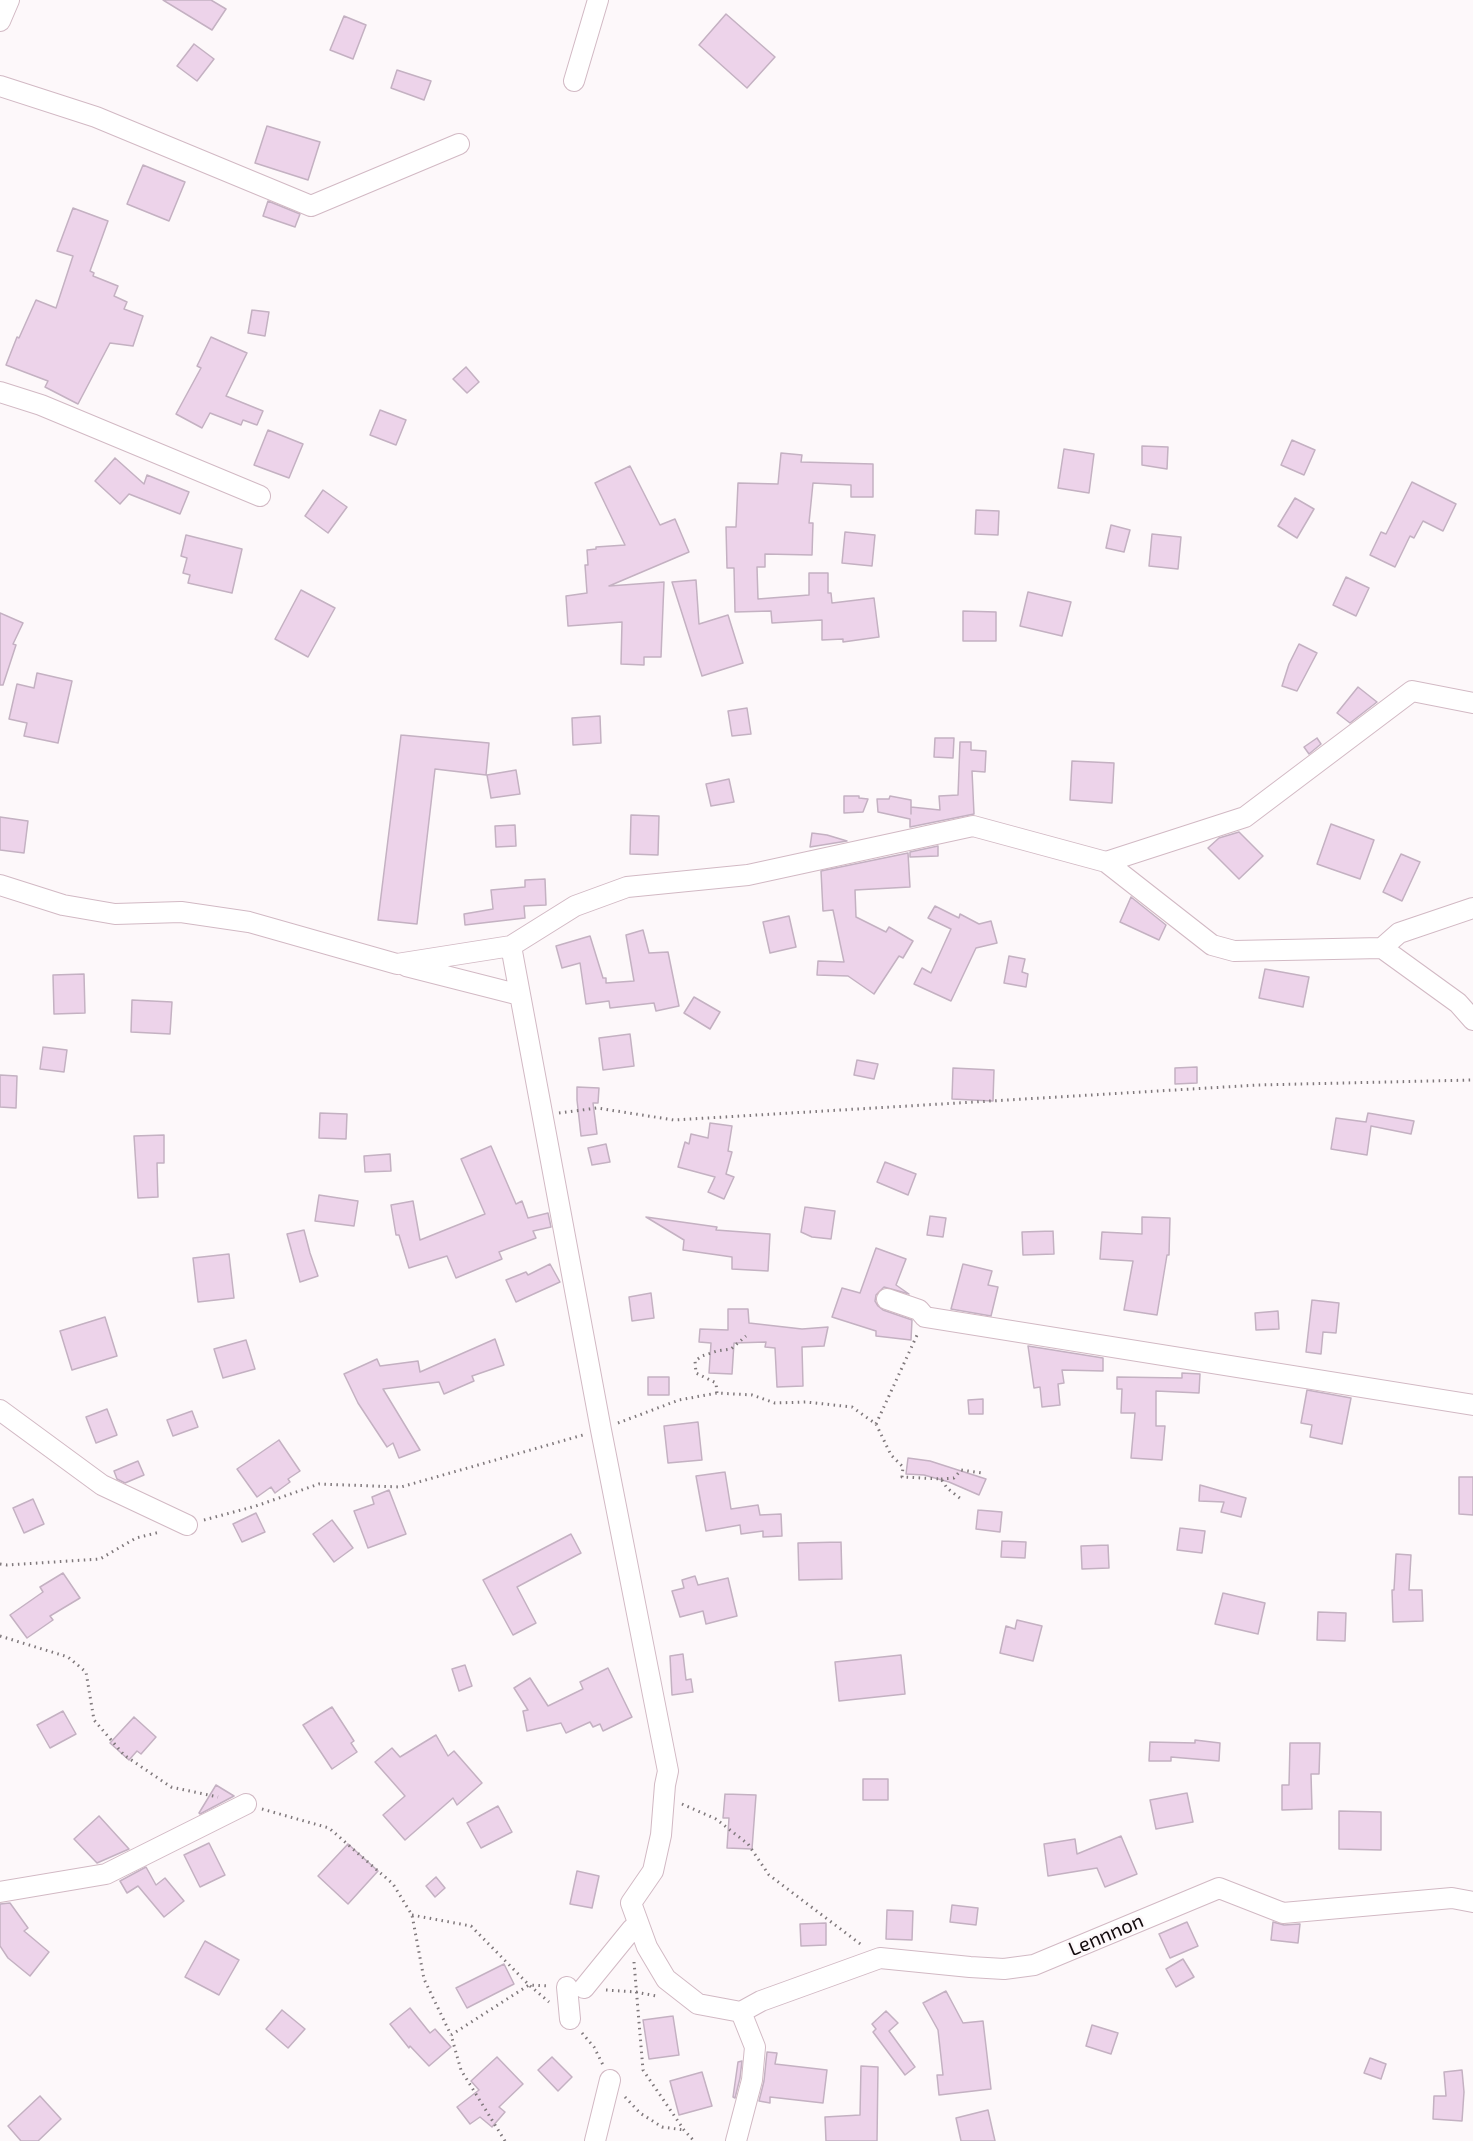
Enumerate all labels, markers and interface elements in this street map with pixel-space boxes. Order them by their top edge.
street label: Lennnon [1065,1909,1147,1961]

